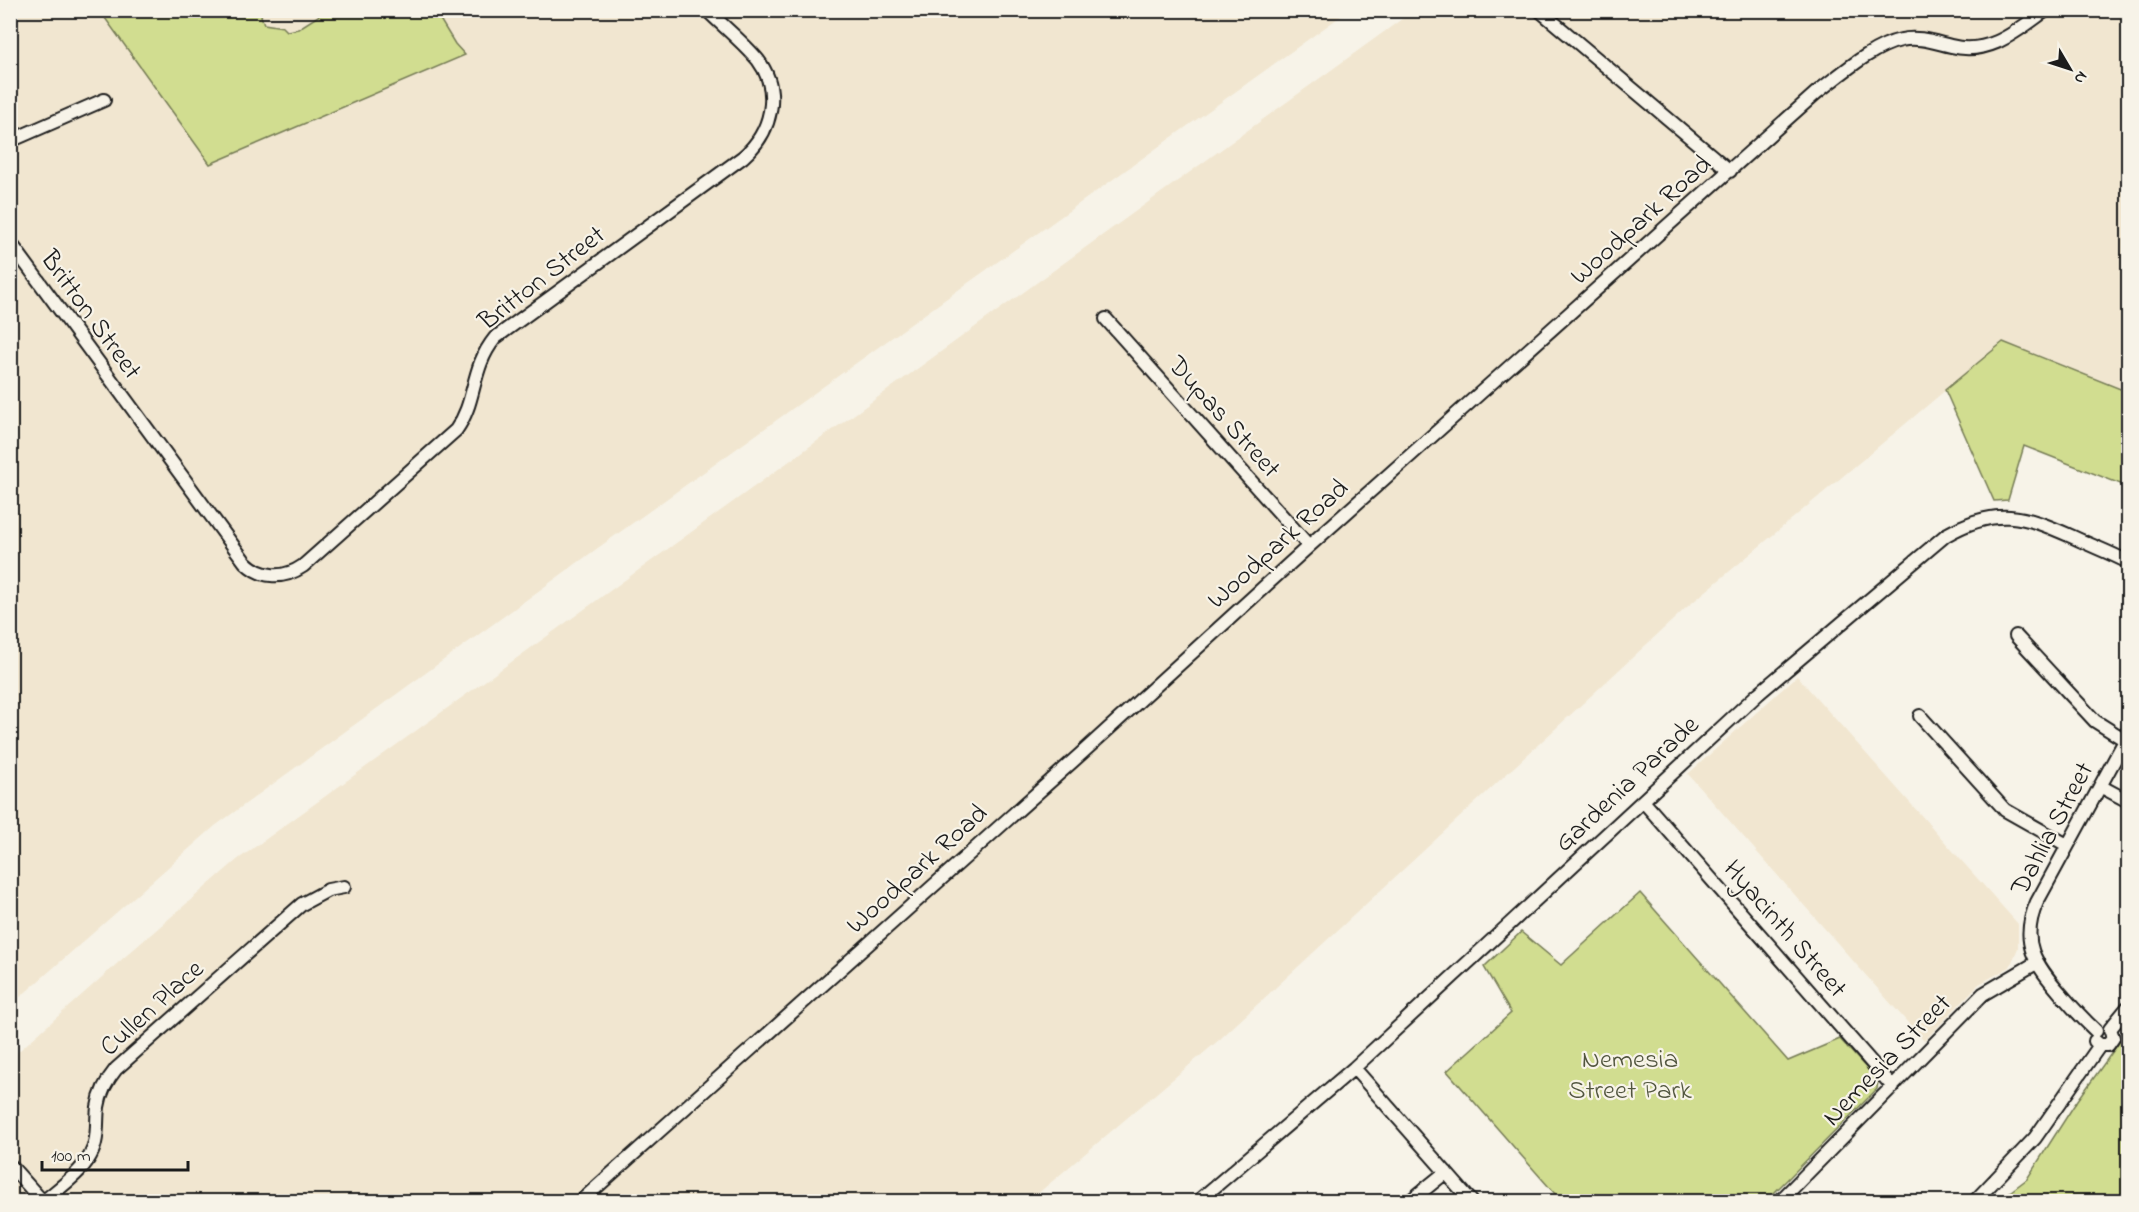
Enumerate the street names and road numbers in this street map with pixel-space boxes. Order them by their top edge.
street label: Woodpark Road [1562,146,1721,295]
street label: Britton Street [470,217,614,342]
street label: Britton Street [29,242,150,388]
street label: Dupas Street [1157,347,1289,488]
street label: Woodpark Road [1199,470,1358,619]
street label: Gardenia Parade [1547,707,1709,862]
street label: Dahlia Street [2001,756,2105,904]
street label: Woodpark Road [838,795,997,944]
street label: Hyacinth Street [1713,852,1855,1007]
street label: Cullen Place [92,951,214,1066]
street label: Nemesia Street [1814,986,1961,1136]

